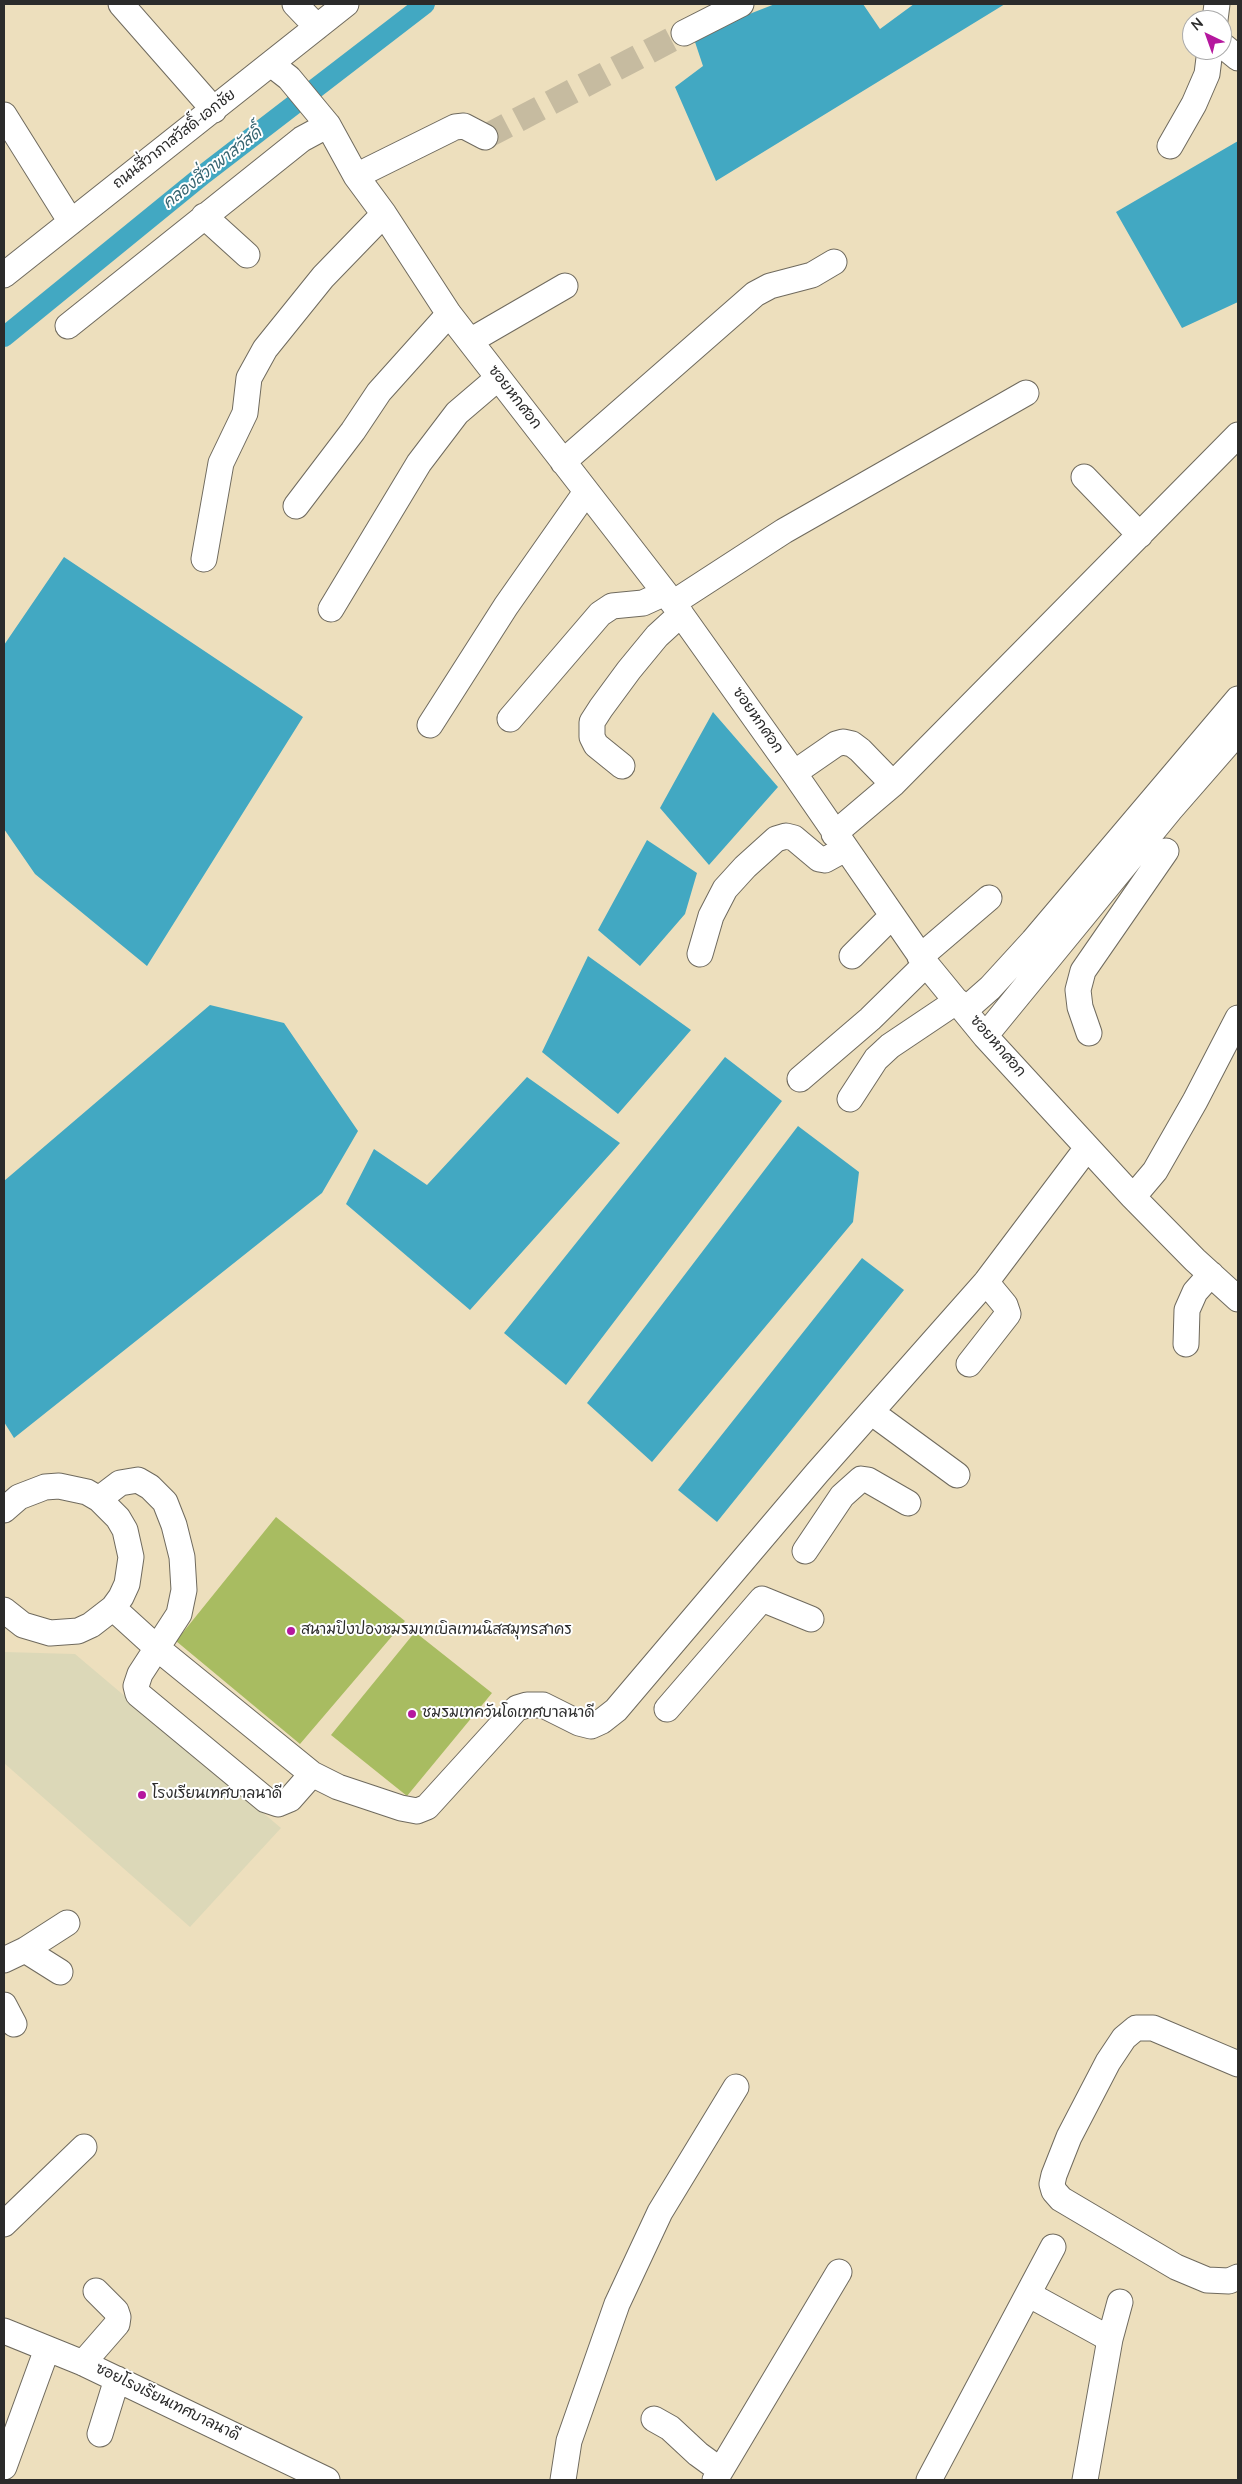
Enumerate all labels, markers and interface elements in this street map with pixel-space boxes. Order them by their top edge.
north arrow [1182,10,1232,60]
text: N [1188,14,1208,35]
street label: ถนนสี่วาภาสวัสดิ์-เอกชัย [110,86,240,194]
water label: คลองสี่วาพาสวัสดิ์ [160,124,266,214]
street label: ซอยหกศอก [483,362,545,434]
street label: ซอยหกศอก [728,685,786,757]
street label: ซอยหกศอก [965,1012,1029,1082]
place label: สนามปิงปองชมรมเทเบิลเทนนิสสมุทรสาคร [301,1622,572,1640]
marker: สนามปิงปองชมรมเทเบิลเทนนิสสมุทรสาคร [285,1625,297,1637]
place label: ชมรมเทควันโดเทศบาลนาดี [422,1705,594,1723]
marker: ชมรมเทควันโดเทศบาลนาดี [406,1708,418,1720]
place label: โรงเรียนเทศบาลนาดี [152,1786,282,1804]
marker: โรงเรียนเทศบาลนาดี [136,1789,148,1801]
street label: ซอยโรงเรียนเทศบาลนาดี [92,2360,242,2446]

